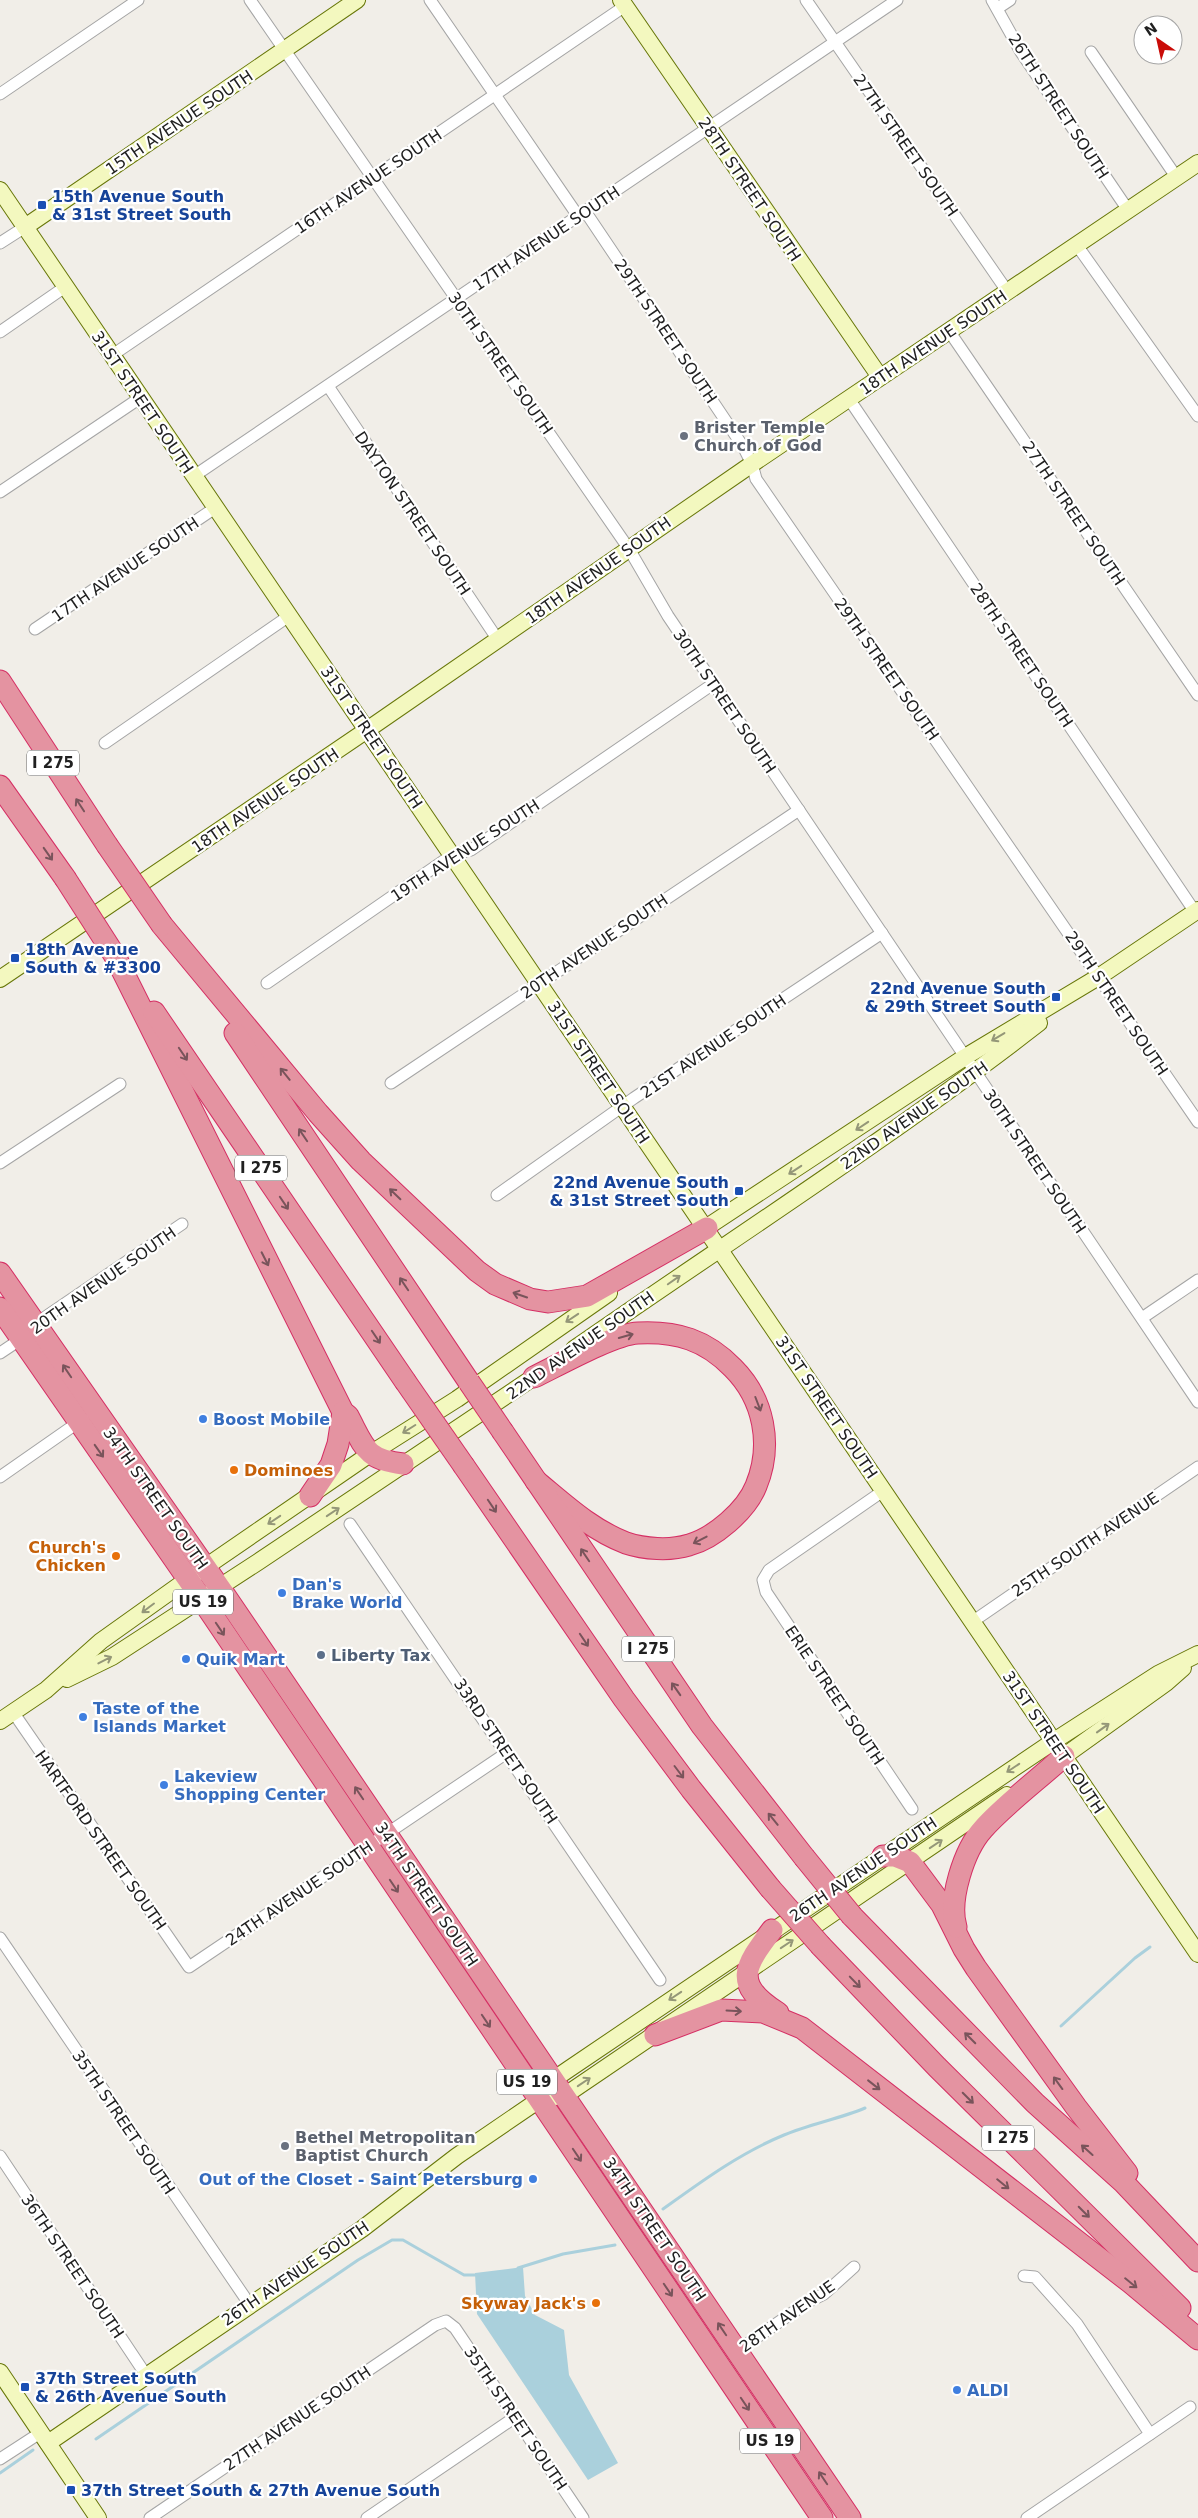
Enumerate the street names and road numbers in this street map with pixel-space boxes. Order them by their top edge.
street label: 26TH STREET SOUTH [1004,30,1113,183]
street label: 15TH AVENUE SOUTH [102,66,256,179]
street label: 27TH STREET SOUTH [849,70,962,220]
street label: 28TH STREET SOUTH [694,114,805,265]
street label: 16TH AVENUE SOUTH [291,125,445,238]
street label: 17TH AVENUE SOUTH [469,182,623,295]
street label: 29TH STREET SOUTH [610,256,721,407]
street label: 18TH AVENUE SOUTH [856,286,1010,399]
street label: 30TH STREET SOUTH [444,288,557,438]
street label: 31ST STREET SOUTH [88,327,197,477]
street label: DAYTON STREET SOUTH [351,428,475,599]
street label: 27TH STREET SOUTH [1018,438,1129,589]
street label: 17TH AVENUE SOUTH [48,513,202,626]
street label: 18TH AVENUE SOUTH [522,513,675,628]
street label: 28TH STREET SOUTH [966,580,1077,731]
street label: 29TH STREET SOUTH [830,594,943,744]
street label: 30TH STREET SOUTH [669,626,780,777]
street label: 31ST STREET SOUTH [317,662,426,812]
street label: 18TH AVENUE SOUTH [188,744,342,857]
road number: I 275 [27,750,79,776]
street label: 19TH AVENUE SOUTH [387,795,543,906]
street label: 20TH AVENUE SOUTH [517,890,671,1003]
street label: 29TH STREET SOUTH [1061,928,1172,1079]
street label: 21ST AVENUE SOUTH [637,991,790,1102]
street label: 31ST STREET SOUTH [544,997,653,1147]
street label: 22ND AVENUE SOUTH [837,1057,992,1174]
street label: 30TH STREET SOUTH [979,1086,1090,1237]
road number: I 275 [235,1156,287,1180]
street label: 20TH AVENUE SOUTH [27,1223,180,1338]
street label: 22ND AVENUE SOUTH [503,1287,658,1404]
street label: 31ST STREET SOUTH [772,1332,881,1482]
street label: 34TH STREET SOUTH [99,1423,212,1573]
street label: 25TH SOUTH AVENUE [1008,1488,1162,1601]
road number: US 19 [173,1590,233,1614]
street label: ERIE STREET SOUTH [781,1622,888,1768]
road number: I 275 [622,1636,674,1662]
street label: 31ST STREET SOUTH [999,1667,1108,1817]
street label: 33RD STREET SOUTH [450,1675,561,1828]
street label: HARTFORD STREET SOUTH [31,1747,170,1934]
street label: 26TH AVENUE SOUTH [786,1813,940,1926]
street label: 34TH STREET SOUTH [371,1819,482,1970]
street label: 24TH AVENUE SOUTH [222,1837,376,1950]
street label: 35TH STREET SOUTH [68,2047,179,2198]
road number: US 19 [497,2070,557,2094]
road number: I 275 [982,2126,1034,2150]
street label: 34TH STREET SOUTH [599,2154,710,2305]
street label: 36TH STREET SOUTH [17,2191,128,2342]
street label: 26TH AVENUE SOUTH [218,2217,372,2330]
street label: 28TH AVENUE [736,2277,839,2356]
street label: 35TH STREET SOUTH [460,2343,571,2494]
street label: 27TH AVENUE SOUTH [220,2362,374,2475]
road number: US 19 [740,2428,800,2454]

